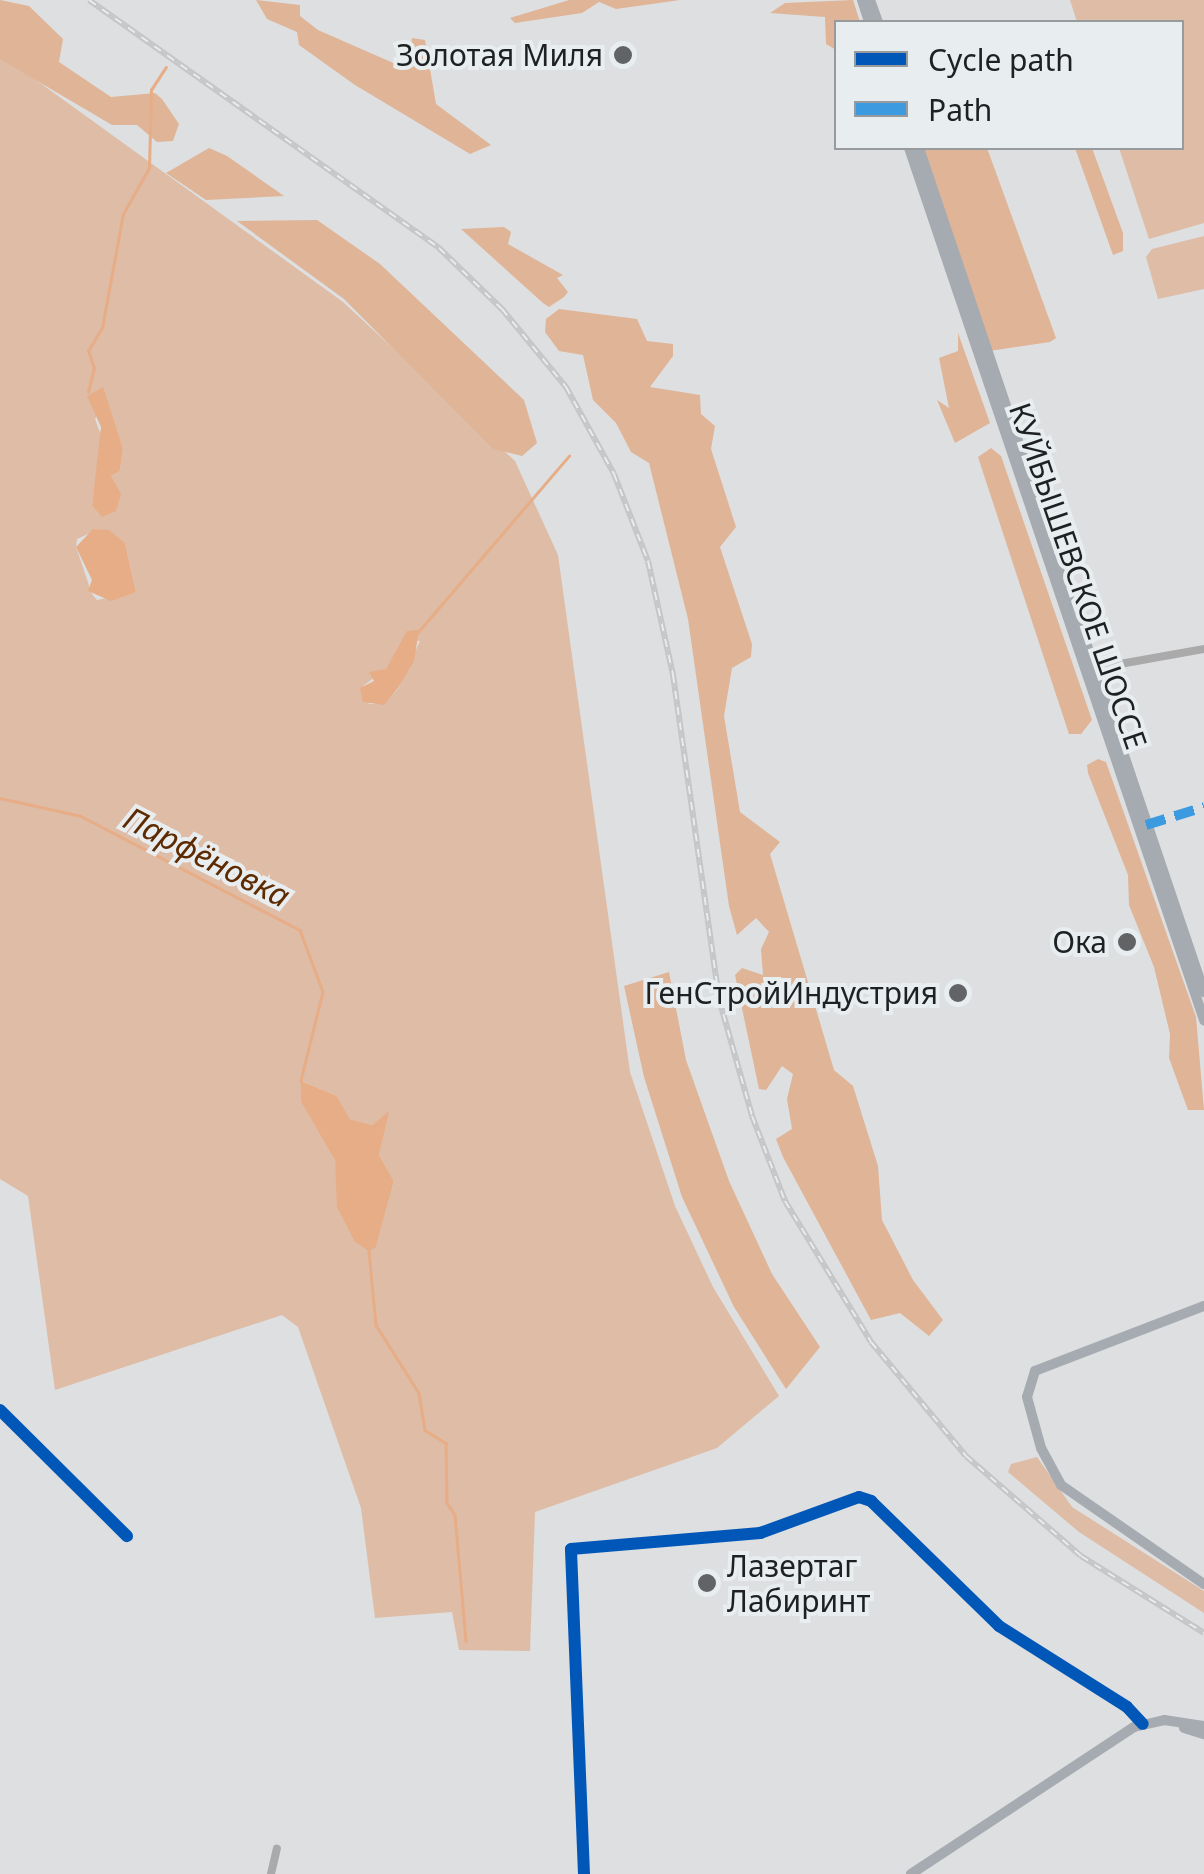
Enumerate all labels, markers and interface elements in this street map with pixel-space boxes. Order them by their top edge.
legend [834,20,1184,150]
place label: Золотая Миля [396,37,603,73]
text: Cycle path [928,39,1074,80]
marker: Золотая Миля [612,44,634,66]
text: Path [928,89,992,130]
street label: КУЙБЫШЕВСКОЕ ШОССЕ [1002,398,1154,754]
water label: Парфёновка [118,799,296,915]
place label: Ока [1052,924,1107,960]
marker: Ока [1116,931,1138,953]
place label: ГенСтройИндустрия [645,975,938,1011]
marker: ГенСтройИндустрия [947,982,969,1004]
place label: Лазертаг Лабиринт [727,1548,870,1618]
marker: Лазертаг Лабиринт [696,1572,718,1594]

